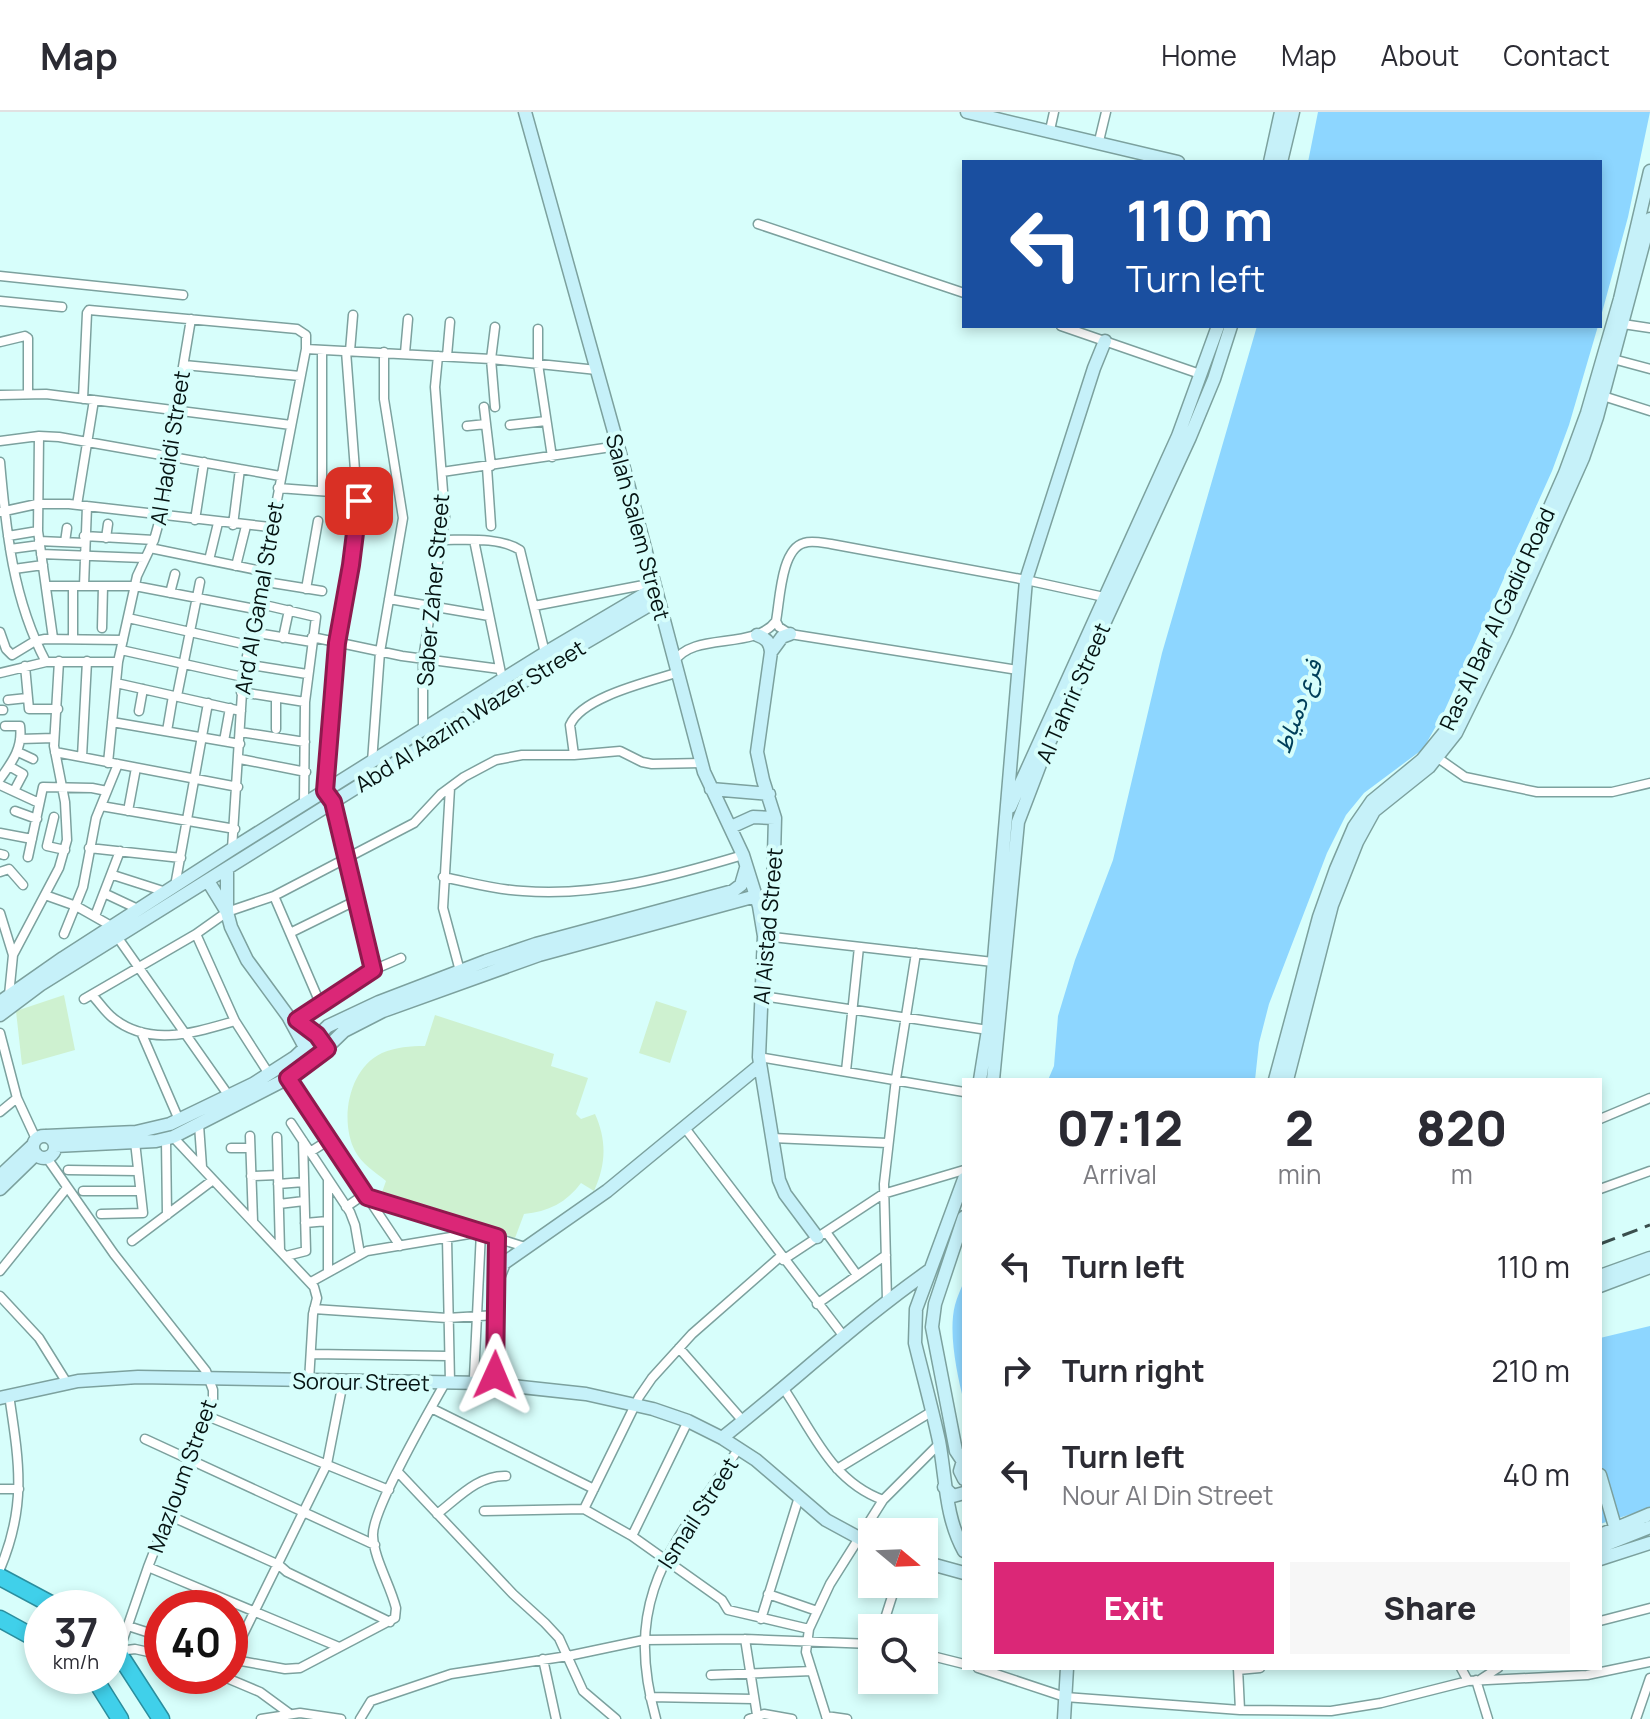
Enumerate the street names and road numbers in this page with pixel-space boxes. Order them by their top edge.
street label: Al Hadidi Street [143,368,197,527]
street label: Salah Salem Street [599,431,677,624]
street label: Saber Zaher Street [410,493,456,687]
street label: Ard Al Gamal Street [227,499,291,697]
street label: Ras Al Bar Al Gadid Road [1432,503,1562,735]
street label: Al Tahrir Street [1029,618,1117,768]
street label: Abd Al Aazim Wazer Street [349,633,591,799]
street label: Al Aistad Street [746,846,790,1006]
street label: Sorour Street [292,1366,430,1398]
street label: Mazloum Street [140,1395,224,1557]
street label: Ismail Street [651,1451,745,1574]

